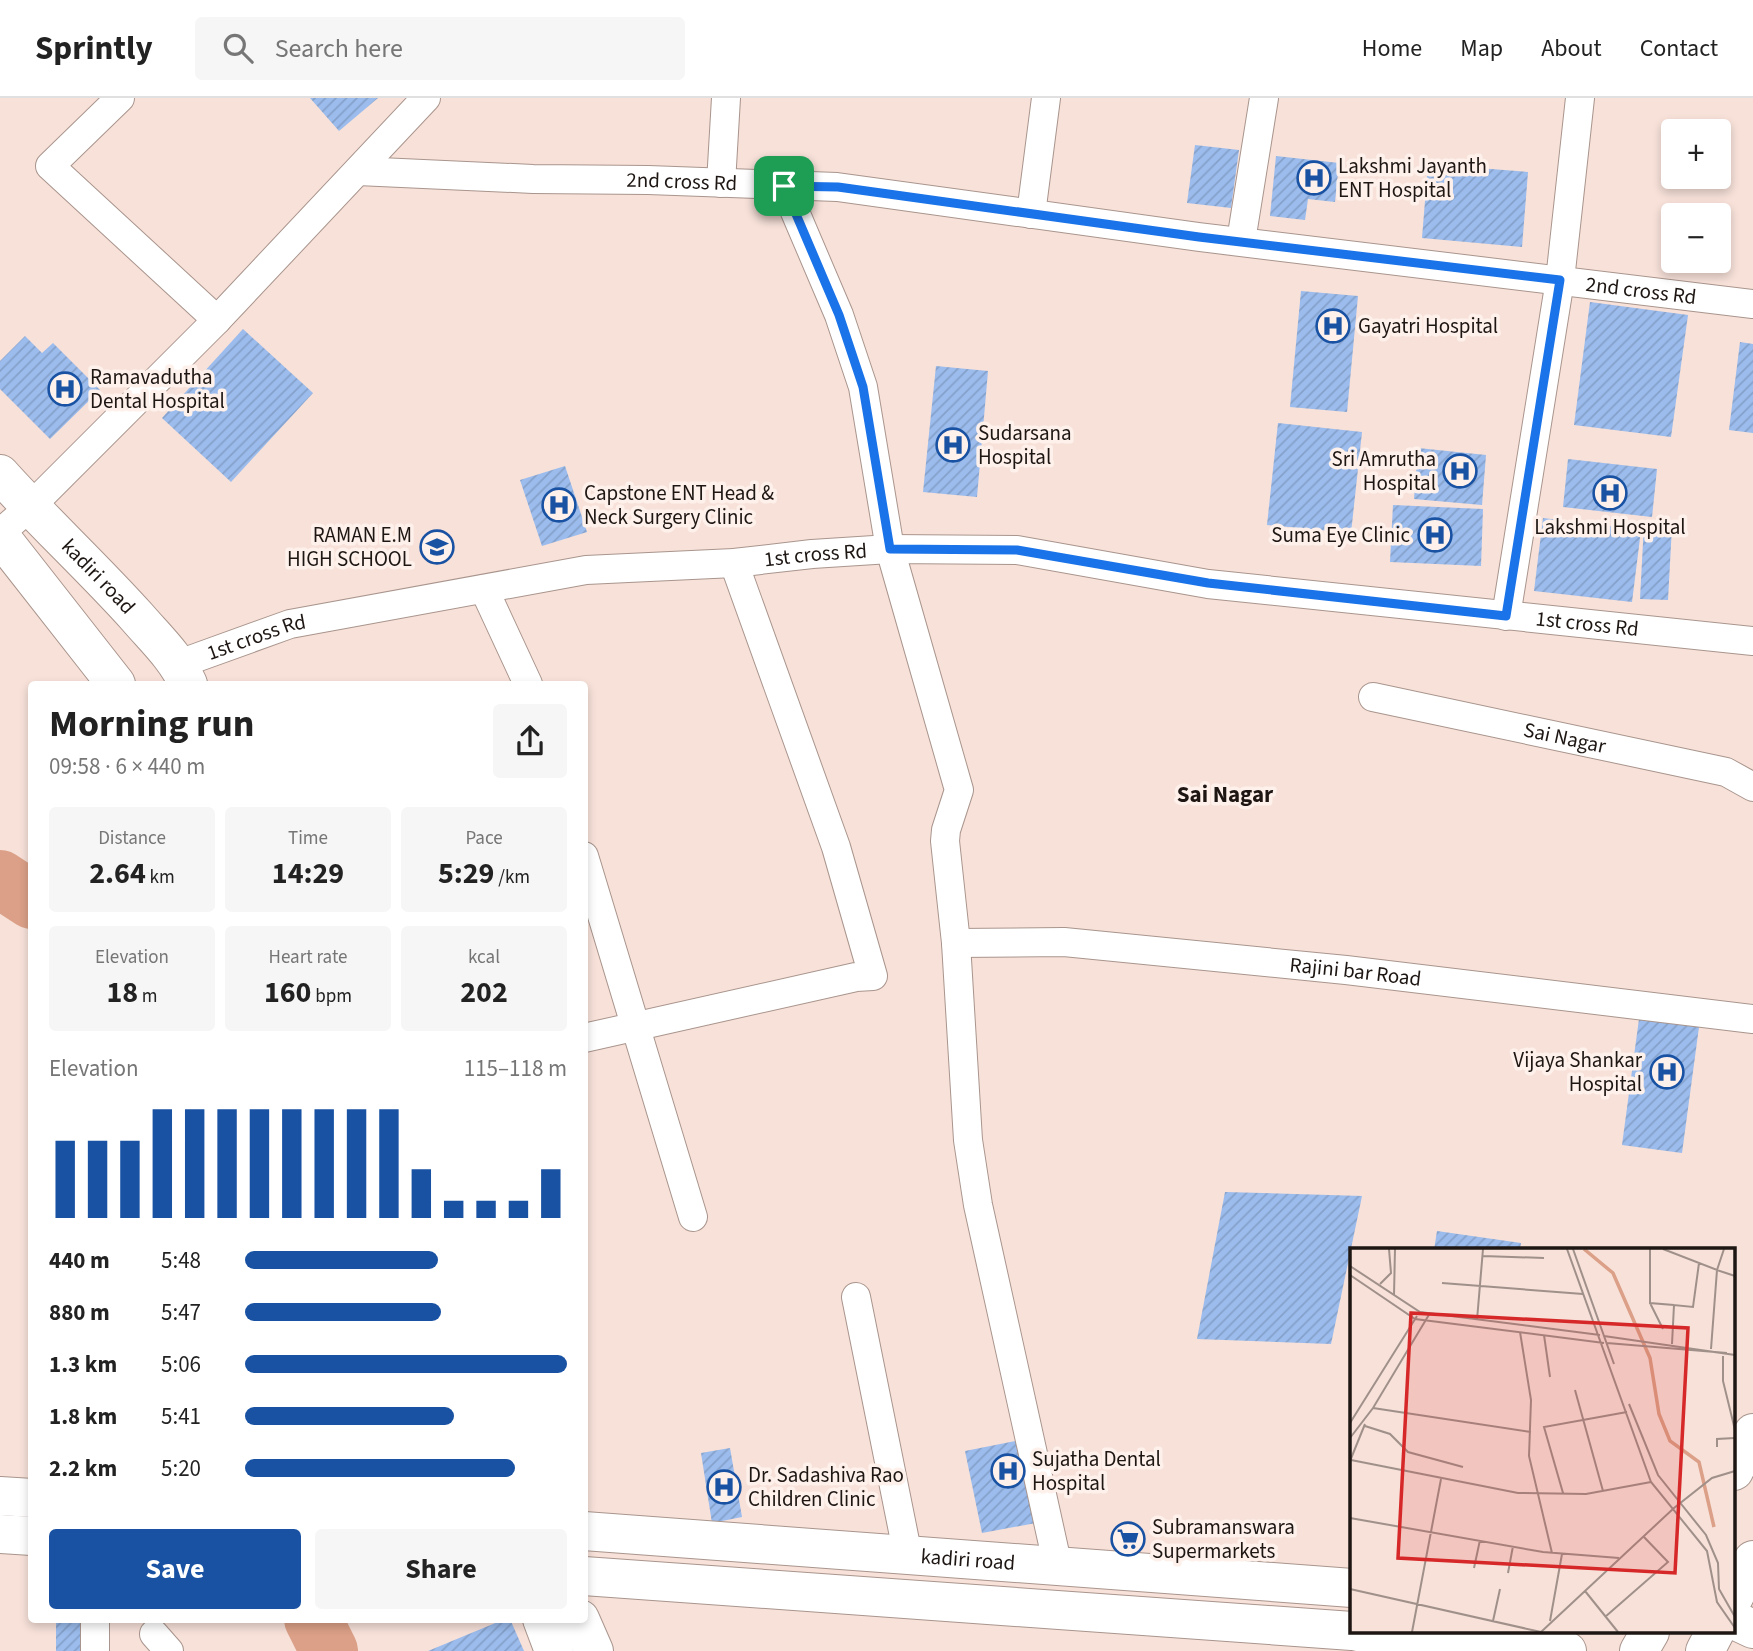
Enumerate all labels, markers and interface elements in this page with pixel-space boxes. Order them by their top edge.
search box [195,17,685,80]
text: Sprintly [35,25,153,72]
icon: search [219,29,257,67]
text: Search here [275,30,403,67]
text: Home [1362,31,1422,66]
text: Map [1460,31,1503,66]
text: About [1541,31,1602,66]
text: Contact [1640,31,1718,66]
map controls [1661,119,1731,273]
button: + [1661,119,1731,189]
place label: Lakshmi Jayanth ENT Hospital [1338,151,1487,205]
pin [754,156,814,216]
hospital icon: Lakshmi Jayanth ENT Hospital [1295,159,1333,197]
street label: 2nd cross Rd [626,165,738,198]
icon: arrive [765,167,803,205]
button: − [1661,203,1731,273]
street label: 2nd cross Rd [1584,269,1698,312]
hospital icon: Gayatri Hospital [1314,307,1352,345]
place label: Gayatri Hospital [1358,311,1498,341]
place label: Ramavadutha Dental Hospital [90,362,225,416]
hospital icon: Ramavadutha Dental Hospital [46,370,84,408]
place label: Sudarsana Hospital [978,418,1072,472]
hospital icon: Sudarsana Hospital [934,426,972,464]
place label: Sri Amrutha Hospital [1332,444,1436,498]
hospital icon: Sri Amrutha Hospital [1441,452,1479,490]
hospital icon: Lakshmi Hospital [1591,474,1629,512]
place label: Capstone ENT Head & Neck Surgery Clinic [584,478,774,532]
hospital icon: Capstone ENT Head & Neck Surgery Clinic [540,486,578,524]
place label: Lakshmi Hospital [1534,512,1686,542]
hospital icon: Suma Eye Clinic [1416,516,1454,554]
place label: RAMAN E.M HIGH SCHOOL [287,520,412,574]
place label: Suma Eye Clinic [1271,520,1410,550]
school or university icon: RAMAN E.M HIGH SCHOOL [418,528,456,566]
street label: kadiri road [55,532,142,621]
street label: 1st cross Rd [762,536,868,574]
street label: 1st cross Rd [1534,603,1640,644]
street label: 1st cross Rd [202,606,308,668]
text: Morning run [49,697,254,751]
button: share [493,704,567,778]
street label: Sai Nagar [1521,714,1609,761]
text: 09:58 · 6 × 440 m [49,750,205,783]
district label: Sai Nagar [1177,778,1274,811]
text: Distance [98,825,166,852]
text: Time [288,825,328,852]
text: Pace [465,825,503,852]
text: 2.64 [89,852,146,895]
text: 14:29 [272,852,344,895]
text: 5:29 [438,852,494,895]
text: km [146,864,175,891]
text: /km [494,864,530,891]
text: Elevation [95,944,169,971]
text: Heart rate [269,944,348,971]
text: kcal [468,944,500,971]
street label: Rajini bar Road [1288,949,1423,994]
text: 18 [106,971,138,1014]
text: 160 [264,971,311,1014]
text: 202 [460,971,508,1014]
text: m [138,983,158,1010]
text: bpm [311,983,352,1010]
place label: Vijaya Shankar Hospital [1513,1045,1643,1099]
text: Elevation [49,1052,139,1085]
text: 115–118 m [464,1052,567,1085]
hospital icon: Vijaya Shankar Hospital [1648,1053,1686,1091]
text: 440 m [49,1244,110,1277]
text: 5:48 [161,1244,201,1277]
inset map [1350,1248,1736,1634]
text: 880 m [49,1296,110,1329]
text: 5:47 [161,1296,201,1329]
text: 1.3 km [49,1348,117,1381]
text: 5:06 [161,1348,201,1381]
text: 1.8 km [49,1400,117,1433]
text: 5:41 [161,1400,201,1433]
place label: Sujatha Dental Hospital [1032,1444,1161,1498]
text: 2.2 km [49,1452,117,1485]
text: 5:20 [161,1452,201,1485]
hospital icon: Sujatha Dental Hospital [989,1452,1027,1490]
place label: Dr. Sadashiva Rao Children Clinic [748,1460,904,1514]
hospital icon: Dr. Sadashiva Rao Children Clinic [705,1468,743,1506]
place label: Subramanswara Supermarkets [1152,1512,1295,1566]
supermarket icon: Subramanswara Supermarkets [1109,1520,1147,1558]
button: Save [49,1529,301,1609]
button: Share [315,1529,567,1609]
street label: kadiri road [920,1541,1016,1578]

